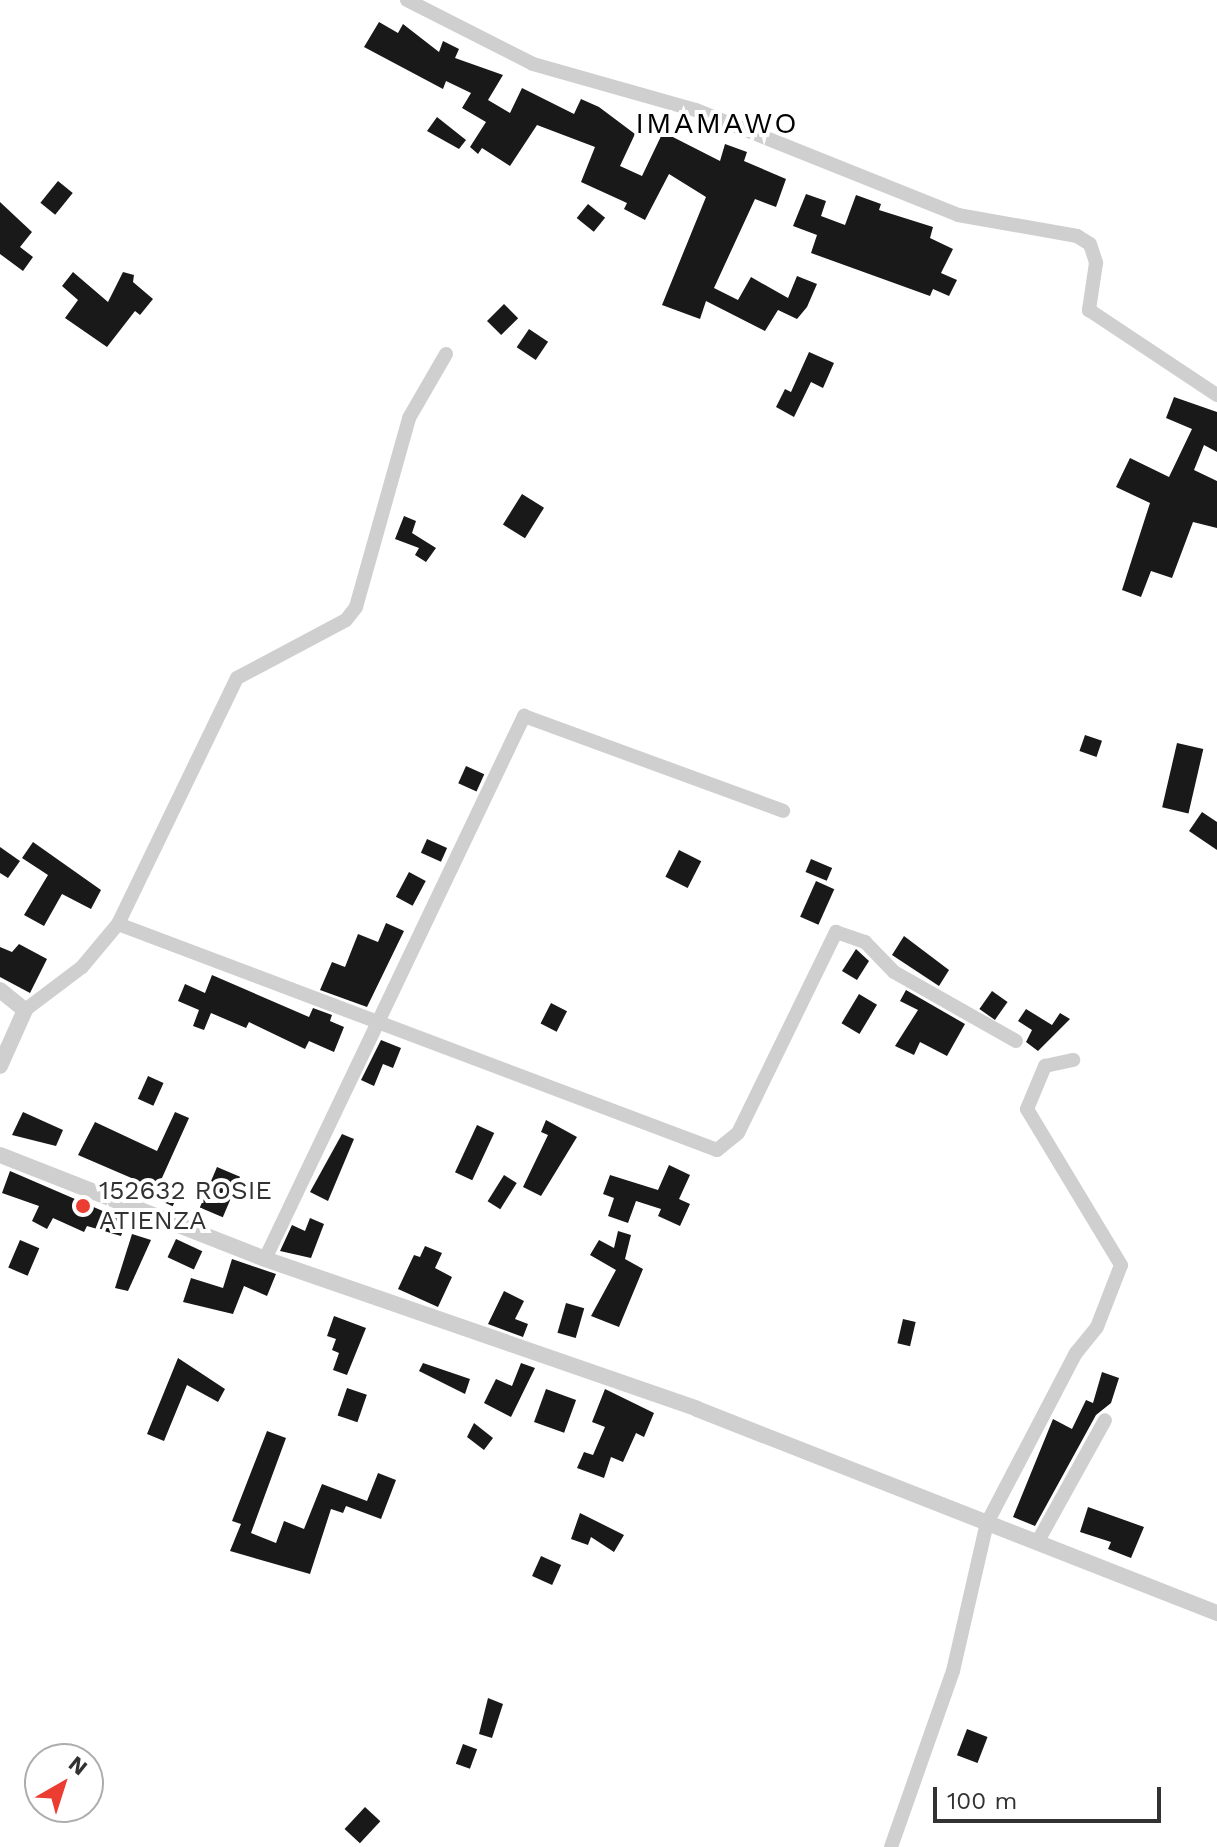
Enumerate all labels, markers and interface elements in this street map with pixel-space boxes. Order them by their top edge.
district label: IMAMAWO [635,105,799,141]
place label: 152632 ROSIE ATIENZA [99,1175,272,1236]
marker: 152632 ROSIE ATIENZA [74,1197,92,1215]
north arrow [24,1743,104,1823]
text: N [64,1751,92,1780]
scale bar [937,1771,1165,1821]
text: 100 m [947,1787,1017,1815]

